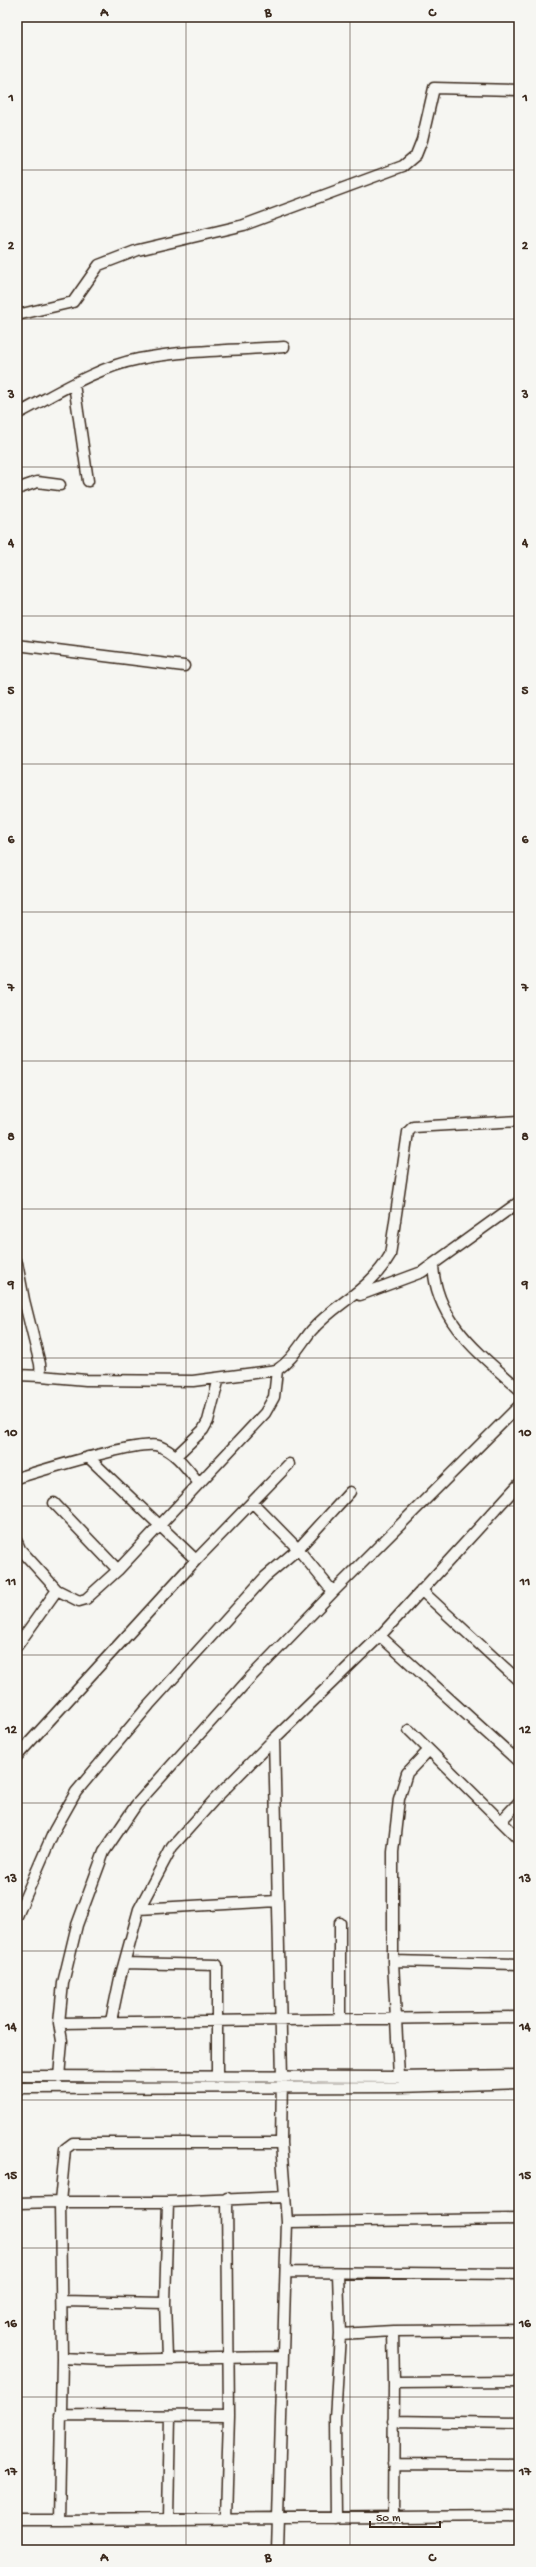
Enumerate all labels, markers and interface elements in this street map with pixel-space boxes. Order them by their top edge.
text: A [99,6,109,21]
text: B [264,6,273,21]
text: C [427,6,437,21]
text: 1 [7,91,14,106]
text: 1 [521,91,528,106]
text: 2 [8,239,15,254]
text: 2 [522,239,529,254]
text: 3 [7,388,15,403]
text: 3 [521,388,529,403]
text: 4 [7,536,15,551]
text: 4 [521,536,529,551]
text: 5 [8,684,15,699]
text: 5 [522,684,529,699]
text: 6 [8,833,15,848]
text: 6 [522,833,529,848]
text: 7 [7,981,16,996]
text: 7 [521,981,530,996]
text: 8 [7,1130,15,1145]
text: 8 [521,1130,529,1145]
text: 9 [7,1278,15,1293]
text: 9 [521,1278,529,1293]
text: 10 [4,1426,18,1441]
text: 10 [518,1426,532,1441]
text: 11 [5,1575,16,1590]
text: 11 [519,1575,530,1590]
text: 12 [4,1723,17,1738]
text: 12 [518,1723,531,1738]
text: 13 [4,1872,17,1887]
text: 13 [518,1872,531,1887]
text: 14 [4,2020,18,2035]
text: 14 [518,2020,532,2035]
text: 15 [4,2169,17,2184]
text: 15 [518,2169,531,2184]
text: 16 [4,2317,17,2332]
text: 16 [518,2317,531,2332]
text: 17 [4,2465,18,2480]
text: 17 [518,2465,532,2480]
scale bar [370,2503,440,2529]
text: 50 m [376,2512,401,2526]
text: A [99,2551,109,2566]
text: B [264,2551,273,2566]
text: C [427,2551,437,2566]

